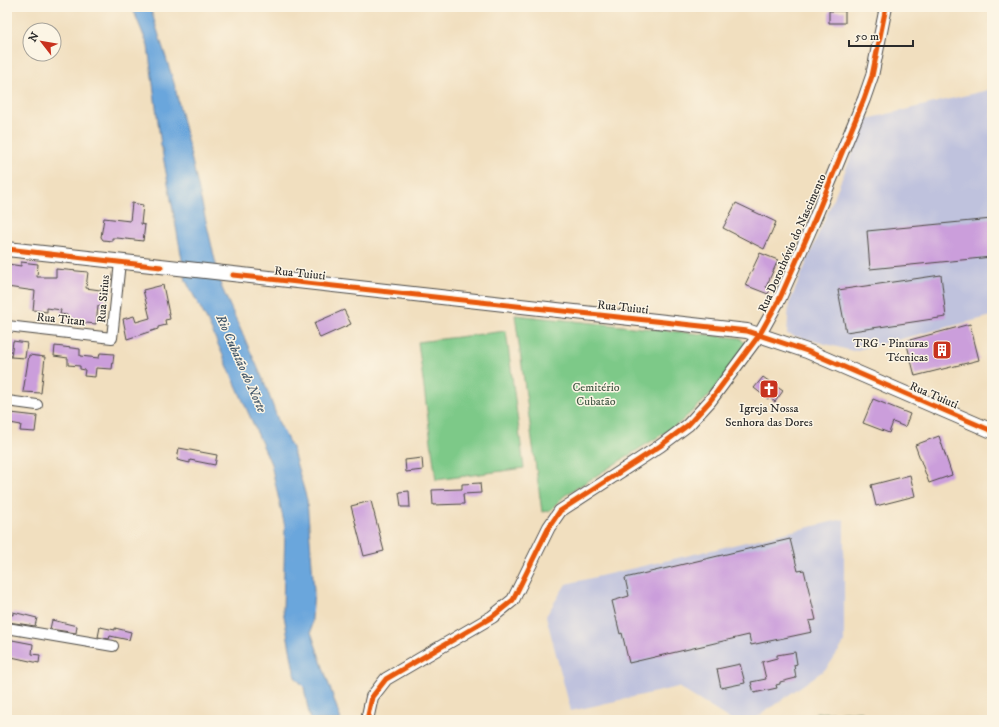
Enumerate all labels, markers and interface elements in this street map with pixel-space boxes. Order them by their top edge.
north arrow [22,22,62,62]
scale bar [849,22,913,48]
text: 50 m [855,29,879,44]
text: N [26,30,43,45]
street label: Rua Dorothóvio do Nascimento [755,171,830,315]
street label: Rua Tuiuti [274,263,326,284]
street label: Rua Sirius [94,274,113,324]
street label: Rua Tuiuti [597,297,649,318]
street label: Rua Titan [36,309,87,330]
water label: Rio Cubatão do Norte [212,311,270,415]
place label: TRG - Pinturas Técnicas [853,336,928,365]
building icon: TRG - Pinturas Técnicas [931,339,953,361]
church icon: Igreja Nossa Senhora das Dores [758,378,780,400]
street label: Rua Tuiuti [907,379,960,412]
park label: Cemitério Cubatão [572,380,620,409]
place label: Igreja Nossa Senhora das Dores [725,401,813,430]

